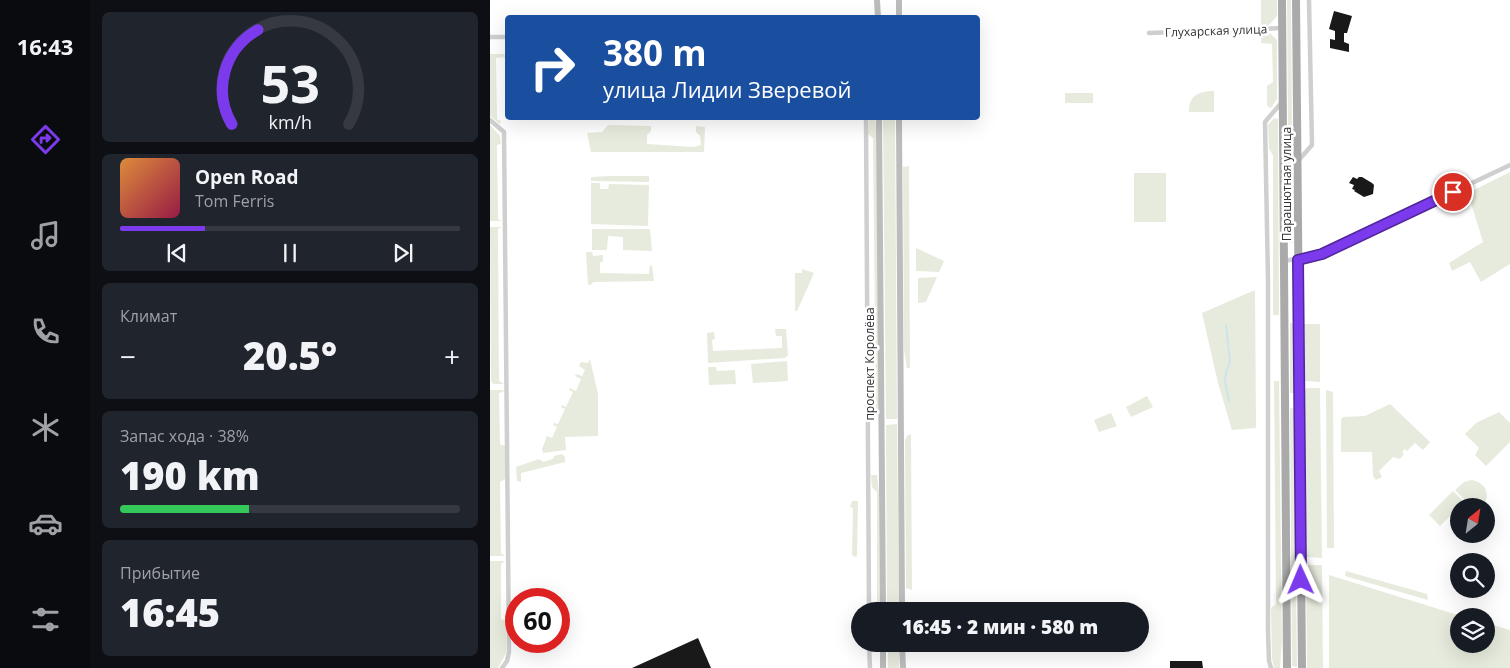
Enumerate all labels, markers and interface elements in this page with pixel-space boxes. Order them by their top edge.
street label: Глухарская улица [1164,20,1267,41]
text: 380 m [603,29,707,76]
text: 16:43 [17,31,73,61]
icon: right [520,35,585,100]
text: 53 [260,47,320,118]
text: улица Лидии Зверевой [603,74,852,104]
text: km/h [268,110,312,134]
icon: directions [28,122,63,157]
street label: Парашютная улица [1278,127,1295,241]
text: Open Road [195,164,299,190]
pin [1432,171,1474,213]
icon: arrive [1439,178,1467,206]
text: Tom Ferris [195,190,274,212]
icon: music [28,218,63,253]
icon: previous [163,239,191,267]
icon: pause [276,239,304,267]
icon: next [389,239,417,267]
text: Климат [120,305,177,327]
street label: проспект Королёва [861,307,878,421]
icon: phone [28,314,63,349]
text: 20.5° [243,329,337,381]
text: − [120,337,136,375]
text: + [444,337,460,375]
icon: climate [28,410,63,445]
text: Запас хода · 38% [120,425,249,447]
text: 190 km [120,449,260,501]
north arrow [1450,498,1495,542]
map controls [1450,498,1495,653]
icon: car [28,506,63,541]
position arrow [1274,553,1326,605]
button: search [1450,553,1495,598]
text: Прибытие [120,562,200,584]
text: 16:45 [120,586,220,638]
speed limit sign: 60 [505,588,570,653]
icon: filters [28,602,63,637]
button: layers [1450,608,1495,653]
text: 16:45 · 2 мин · 580 m [902,614,1098,640]

